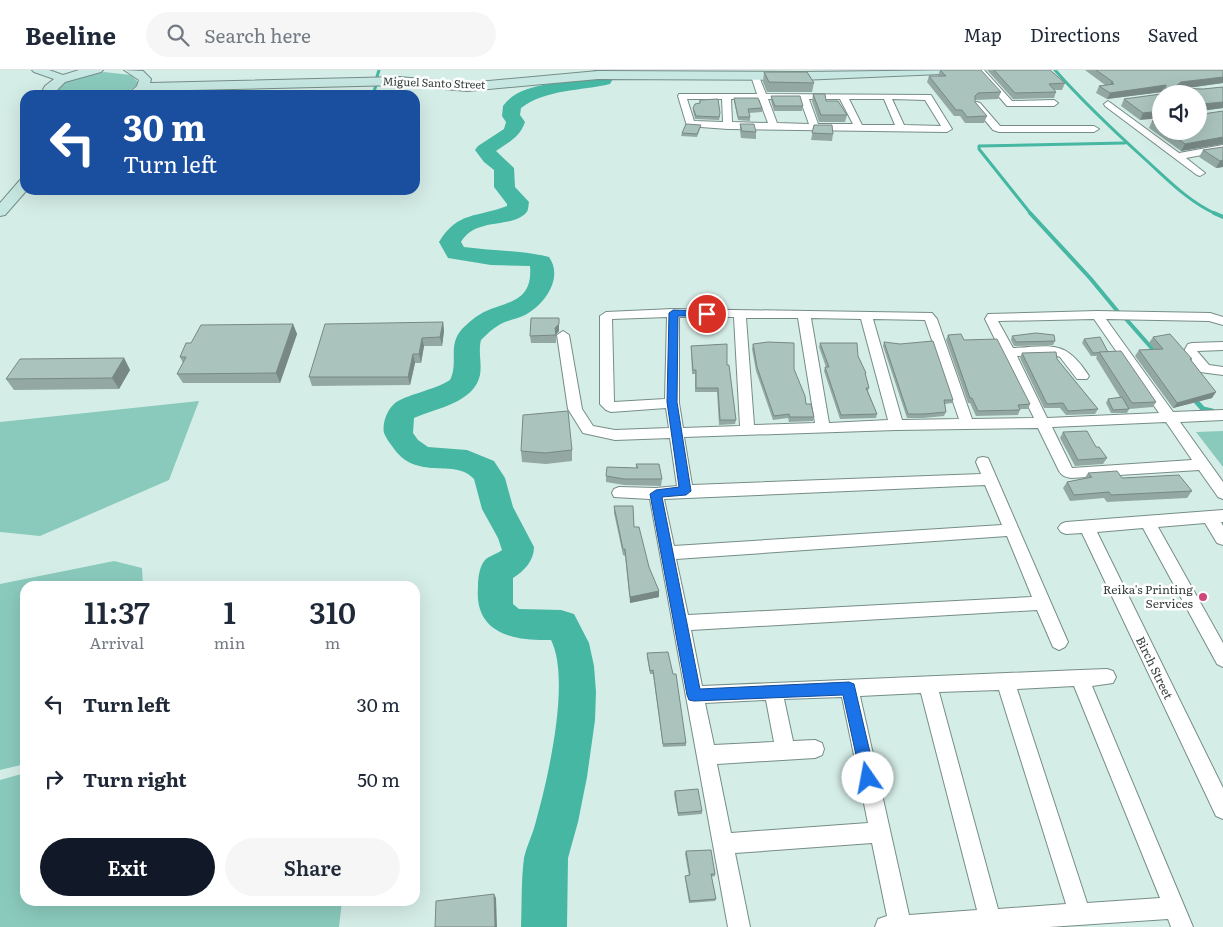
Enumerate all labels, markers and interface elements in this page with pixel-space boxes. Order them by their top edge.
search box [146,12,496,57]
text: Beeline [25,17,116,52]
icon: search [164,21,192,49]
text: Search here [204,21,311,49]
text: Map [964,21,1002,48]
text: Directions [1030,21,1120,48]
text: Saved [1148,21,1198,48]
street label: Miguel Santo Street [382,72,486,92]
map controls [1152,85,1207,140]
button: sound [1152,85,1207,140]
text: 30 m [123,100,206,152]
icon: left [40,110,105,175]
text: Turn left [123,147,217,180]
pin [686,293,728,335]
icon: arrive [693,300,721,328]
place label: Reika's Printing Services [1103,580,1194,612]
text: 11:37 [84,589,150,633]
text: 1 [223,589,236,633]
text: 310 [309,589,356,633]
marker: Reika's Printing Services [1197,591,1209,603]
text: Arrival [90,630,144,654]
text: min [214,630,245,654]
text: m [325,630,340,654]
street label: Birch Street [1132,633,1178,702]
icon: left [40,690,68,718]
text: Turn left [83,690,170,718]
text: 30 m [356,690,400,718]
position arrow [841,751,893,803]
icon: right [40,765,68,793]
text: Turn right [83,765,187,793]
text: 50 m [357,765,400,793]
button: Exit [40,838,215,896]
button: Share [225,838,400,896]

